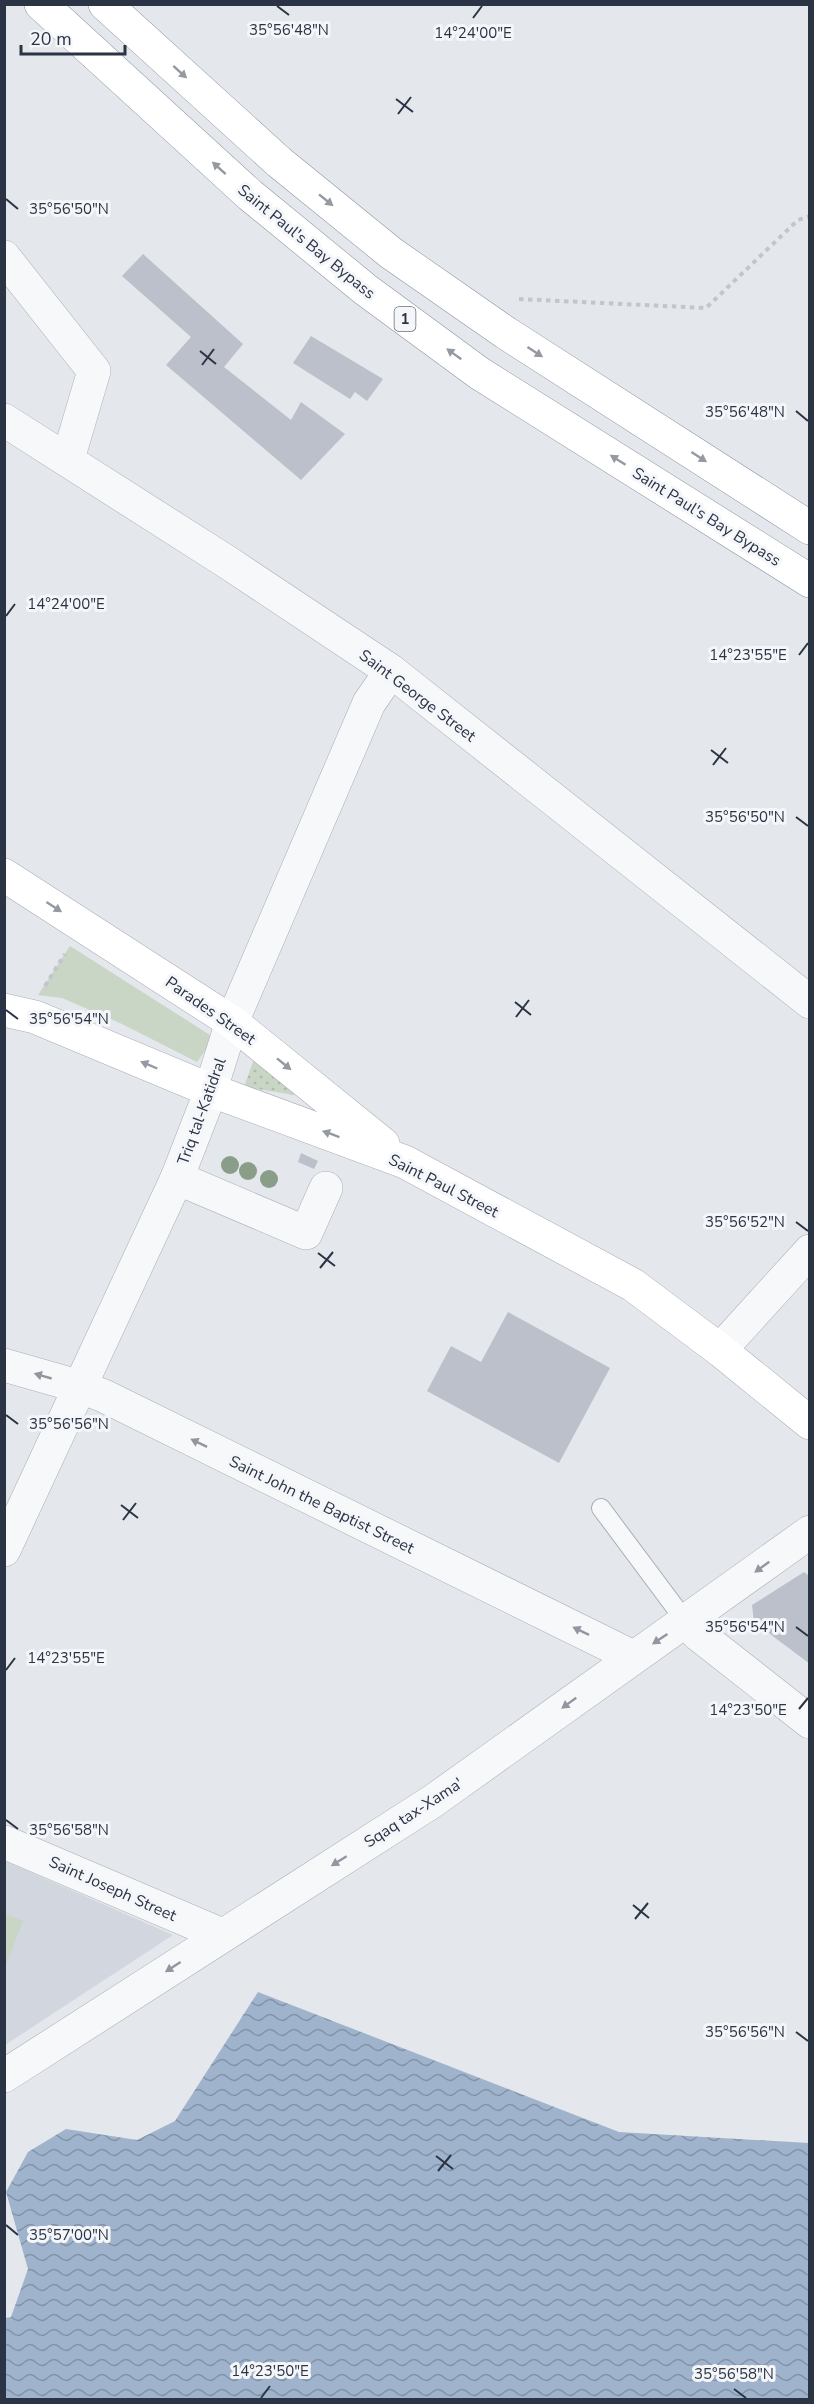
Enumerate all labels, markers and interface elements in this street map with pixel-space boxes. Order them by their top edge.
scale bar [21,18,124,56]
text: 35°56'48"N [249,20,329,40]
text: 14°24'00"E [434,23,512,43]
text: 20 m [30,27,72,51]
one-way arrow [172,65,187,79]
one-way arrow [212,161,227,175]
street label: Saint Paul's Bay Bypass [233,179,380,304]
one-way arrow [318,194,334,207]
text: 35°56'50"N [29,199,109,219]
road number: 1 [394,307,416,331]
one-way arrow [527,346,543,357]
one-way arrow [447,349,462,361]
text: 35°56'48"N [705,402,785,422]
one-way arrow [691,451,707,462]
one-way arrow [610,455,626,466]
street label: Saint Paul's Bay Bypass [628,462,785,572]
text: 14°24'00"E [27,594,105,614]
street label: Saint George Street [354,645,481,747]
text: 14°23'55"E [709,645,787,665]
text: 35°56'50"N [705,807,785,827]
one-way arrow [45,901,62,912]
street label: Parades Street [161,972,260,1050]
text: 35°56'54"N [29,1009,109,1029]
street label: Triq tal-Katidral [172,1054,232,1168]
one-way arrow [276,1057,292,1070]
one-way arrow [140,1060,157,1069]
one-way arrow [322,1129,340,1139]
street label: Saint Paul Street [385,1149,503,1223]
text: 35°56'52"N [705,1212,785,1232]
one-way arrow [34,1371,52,1380]
text: 35°56'56"N [29,1414,109,1434]
one-way arrow [190,1439,207,1448]
street label: Saint John the Baptist Street [225,1450,418,1560]
one-way arrow [755,1560,770,1572]
text: 35°56'54"N [705,1617,785,1637]
one-way arrow [572,1627,589,1636]
one-way arrow [651,1634,668,1645]
text: 14°23'55"E [27,1648,105,1668]
one-way arrow [561,1697,576,1709]
text: 14°23'50"E [709,1700,787,1720]
street label: Sqaq tax-Xama' [360,1773,467,1853]
text: 35°56'58"N [29,1820,109,1840]
street label: Saint Joseph Street [45,1851,180,1927]
one-way arrow [330,1855,347,1866]
one-way arrow [165,1961,181,1973]
text: 35°56'56"N [705,2022,785,2042]
text: 35°57'00"N [29,2225,109,2245]
text: 14°23'50"E [231,2361,309,2381]
text: 35°56'58"N [694,2364,774,2384]

